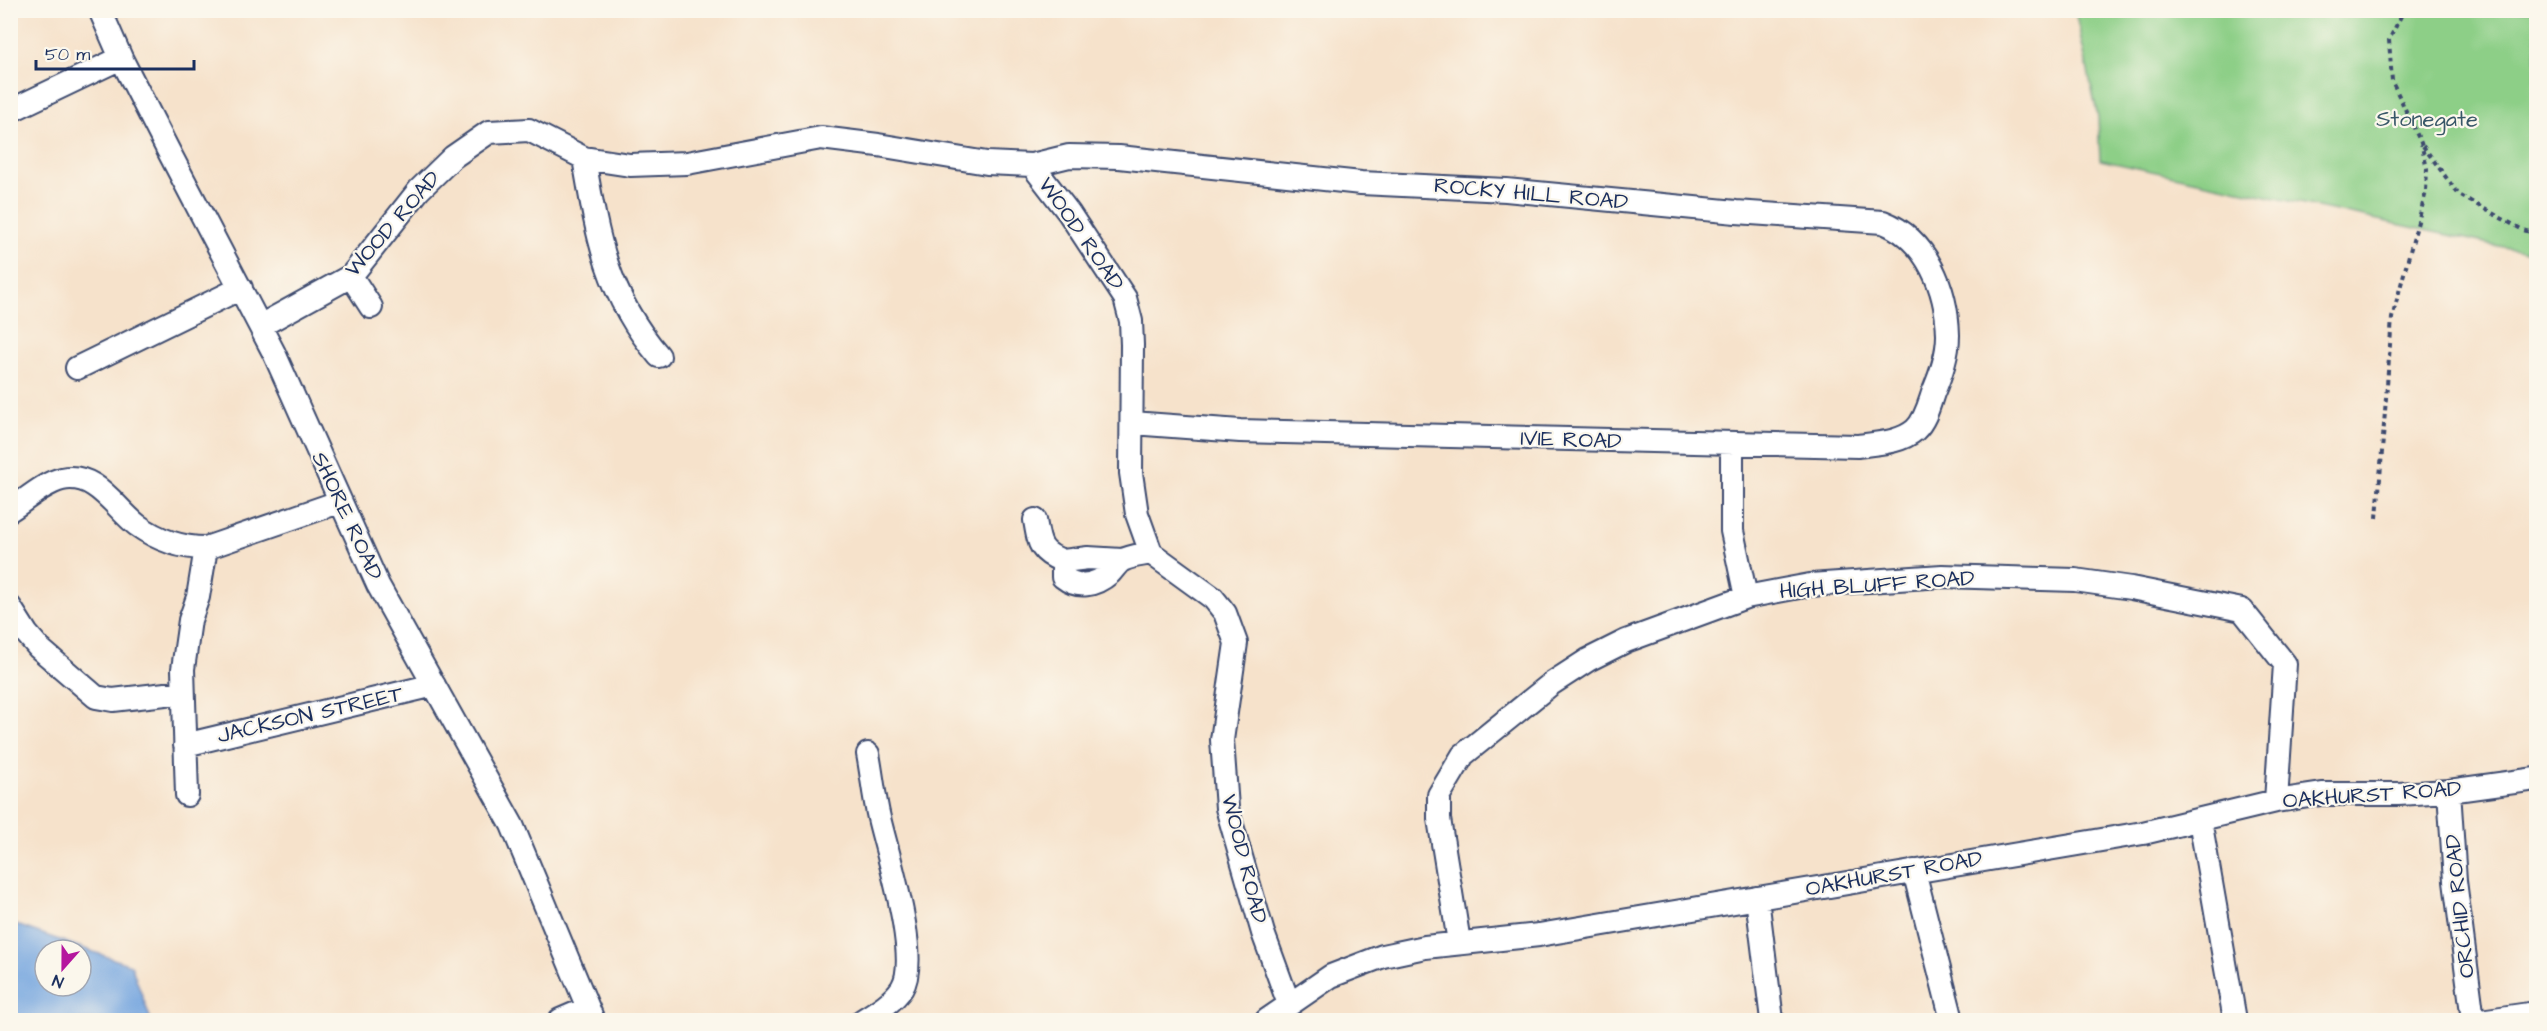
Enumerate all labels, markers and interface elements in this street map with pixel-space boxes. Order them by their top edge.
scale bar [36,33,194,71]
text: 50 m [45,42,90,67]
park label: Stonegate [2376,104,2478,136]
street label: WOOD ROAD [338,164,448,284]
street label: ROCKY HILL ROAD [1433,170,1629,218]
street label: WOOD ROAD [1030,171,1132,297]
street label: IVIE ROAD [1520,423,1622,457]
street label: SHORE ROAD [304,447,390,585]
street label: HIGH BLUFF ROAD [1779,563,1975,607]
street label: JACKSON STREET [214,679,406,751]
street label: OAKHURST ROAD [2282,773,2462,817]
street label: WOOD ROAD [1213,791,1275,927]
street label: ORCHID ROAD [2437,833,2483,979]
street label: OAKHURST ROAD [1803,843,1985,905]
north arrow [33,938,93,998]
text: N [49,969,67,993]

